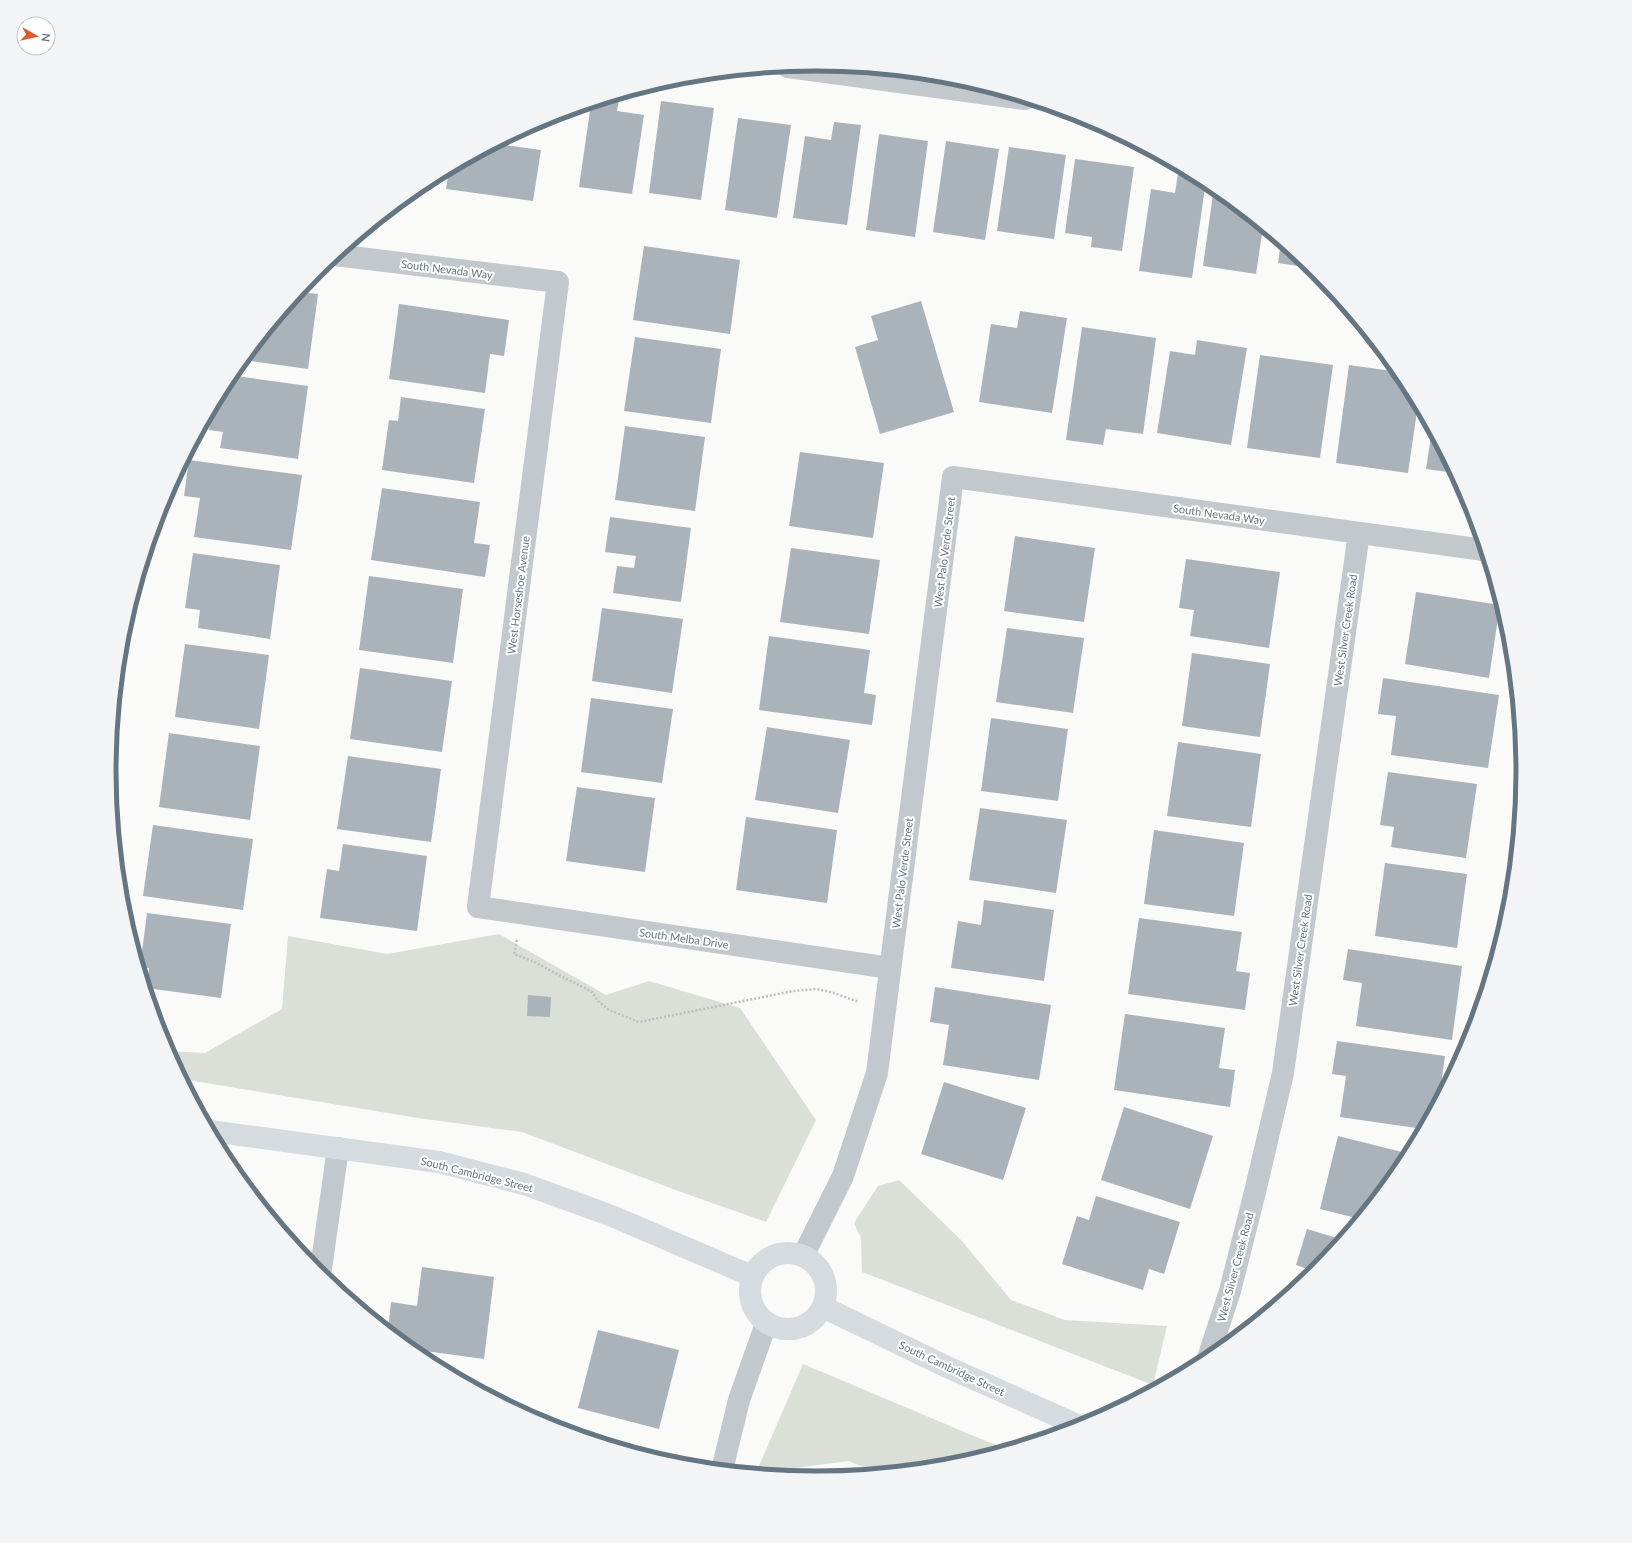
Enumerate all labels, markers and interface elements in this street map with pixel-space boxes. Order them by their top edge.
north arrow [16,16,56,56]
text: N [39,32,53,43]
street label: South Nevada Way [400,257,494,281]
street label: West Palo Verde Street [931,496,957,608]
street label: South Nevada Way [1172,501,1266,527]
street label: West Horseshoe Avenue [504,535,532,655]
street label: West Silver Creek Road [1331,573,1359,687]
street label: West Palo Verde Street [889,817,915,929]
street label: West Silver Creek Road [1286,893,1314,1007]
street label: South Melba Drive [638,925,730,951]
street label: South Cambridge Street [420,1154,535,1194]
street label: West Silver Creek Road [1214,1211,1256,1323]
street label: South Cambridge Street [897,1338,1007,1398]

